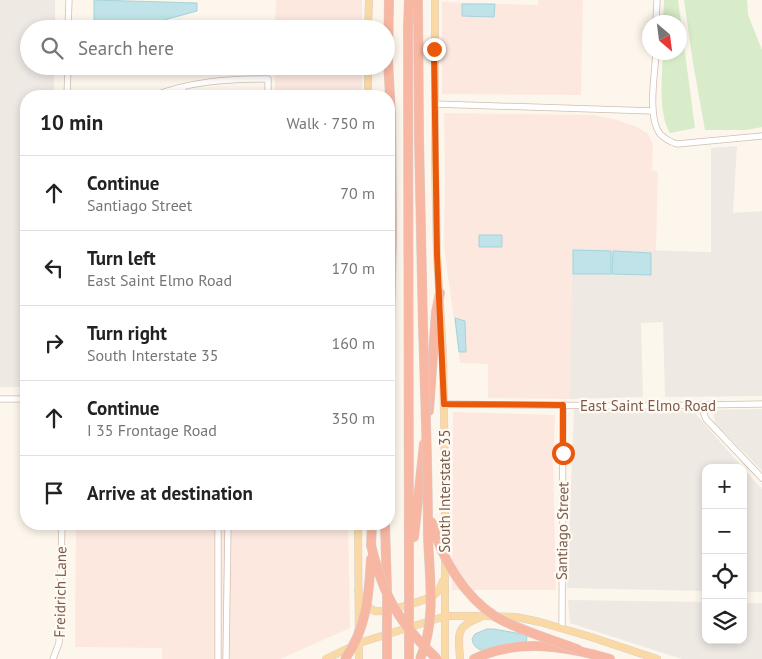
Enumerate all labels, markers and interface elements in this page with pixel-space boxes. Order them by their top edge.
north arrow [642,15,687,60]
search box [20,20,395,75]
icon: search [38,34,66,62]
text: Search here [78,36,174,60]
route end [423,38,446,61]
text: 10 min [40,109,103,136]
text: Walk · 750 m [286,113,375,133]
text: Continue [87,171,159,195]
icon: ahead [40,179,68,207]
text: 70 m [340,183,375,203]
text: Santiago Street [87,195,192,215]
text: Turn left [87,246,156,270]
icon: left [40,254,68,282]
text: 170 m [332,258,375,278]
text: East Saint Elmo Road [87,270,232,290]
text: Turn right [87,321,167,345]
icon: right [40,329,68,357]
text: 160 m [332,333,375,353]
text: South Interstate 35 [87,345,219,365]
text: Continue [87,396,159,420]
street label: East Saint Elmo Road [580,396,716,415]
icon: ahead [40,404,68,432]
text: 350 m [332,408,375,428]
text: I 35 Frontage Road [87,420,217,440]
street label: South Interstate 35 [435,429,454,553]
route start [552,442,575,465]
map controls [702,464,747,644]
button: + [702,464,747,509]
icon: arrive [40,479,68,507]
text: Arrive at destination [87,481,253,505]
street label: Santiago Street [552,482,572,580]
button: − [702,509,747,554]
street label: Freidrich Lane [50,546,70,638]
button: locate [702,554,747,599]
button: layers [702,599,747,644]

